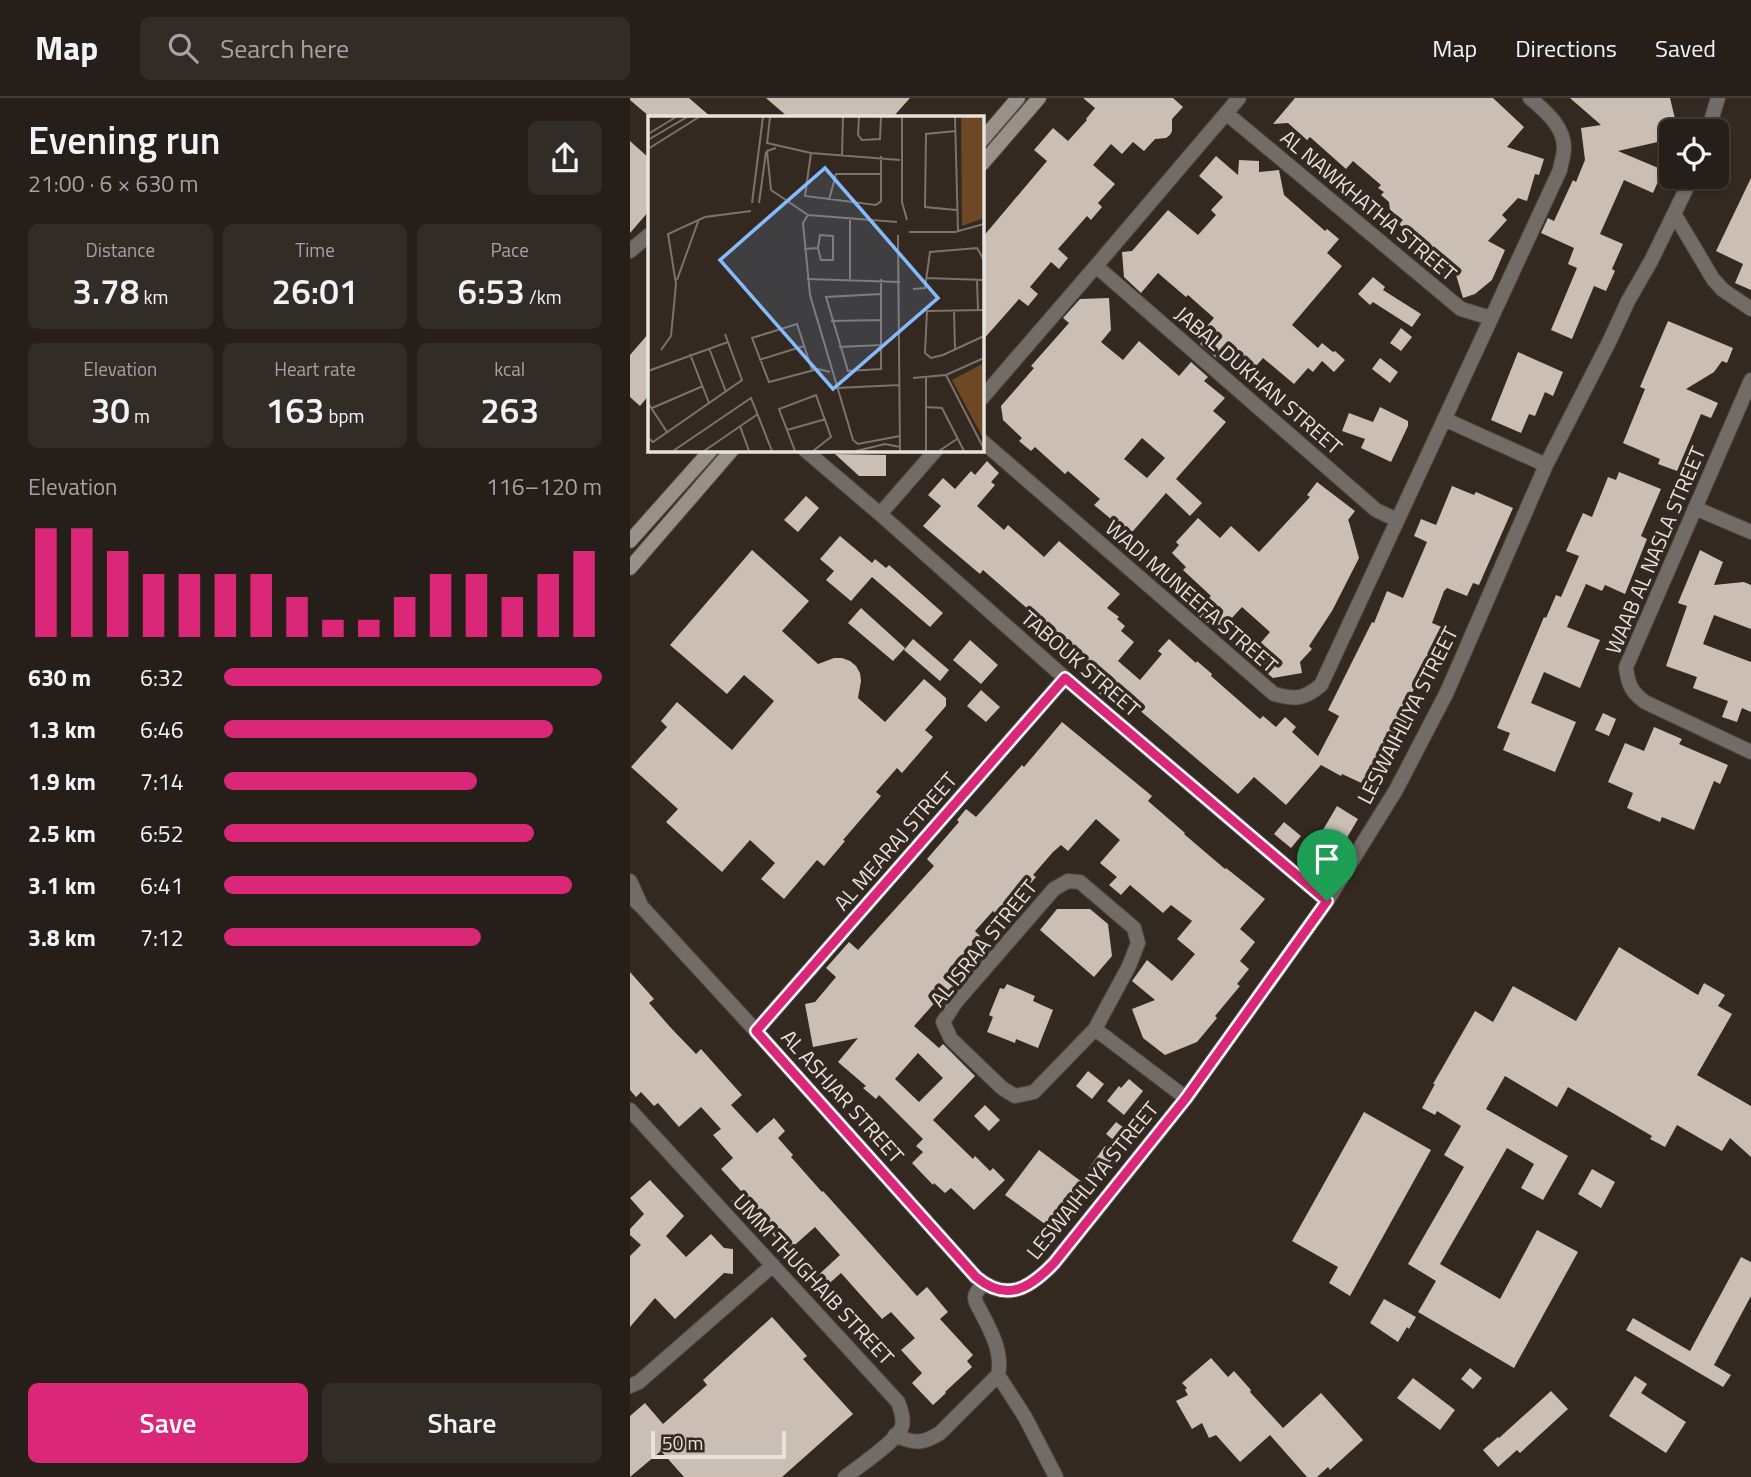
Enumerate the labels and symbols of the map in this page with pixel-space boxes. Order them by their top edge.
inset map [648,116,984,452]
street label: AL NAWKHATHA STREET [1274,121,1464,289]
street label: JABAL DUKHAN STREET [1168,298,1350,462]
street label: WAAB AL NASLA STREET [1597,441,1713,659]
street label: WADI MUNEEFA STREET [1099,512,1285,680]
street label: TABOUK STREET [1014,602,1148,724]
street label: LESWAIHLIYA STREET [1348,621,1466,809]
street label: AL MEARAJ STREET [826,765,964,917]
pin [1297,829,1357,901]
street label: AL ISRAA STREET [922,872,1044,1014]
street label: AL ASHJAR STREET [774,1022,912,1170]
street label: LESWAIHLIYA STREET [1018,1094,1166,1266]
street label: UMM THUGHAIB STREET [726,1186,902,1372]
scale bar [651,1428,786,1460]

